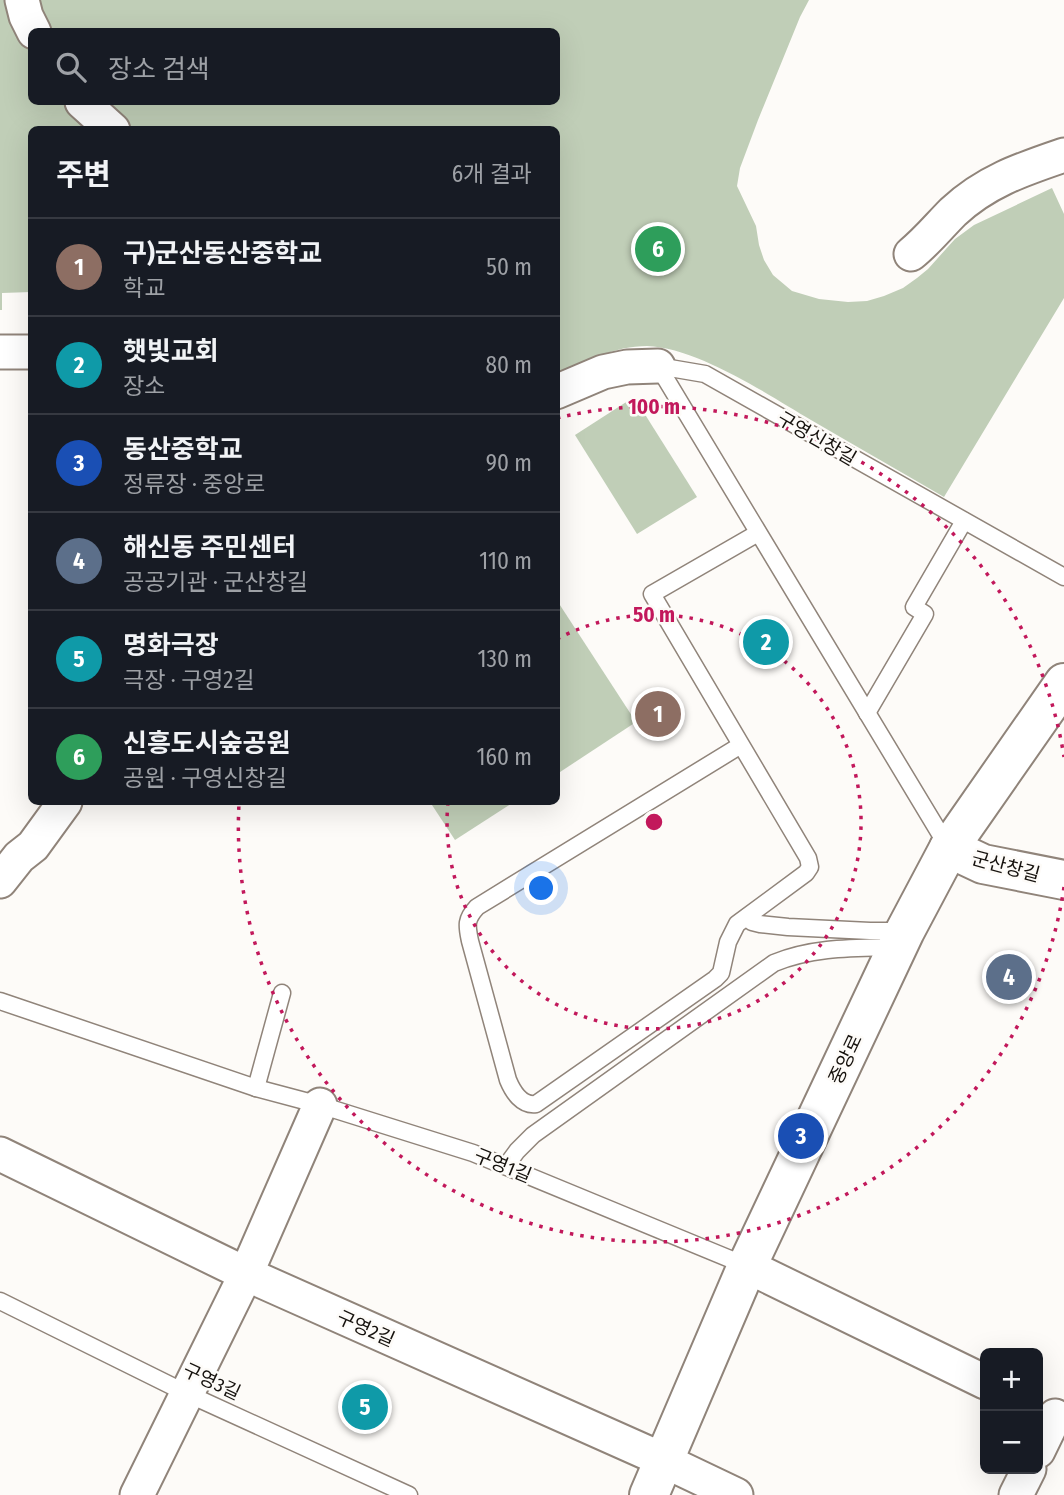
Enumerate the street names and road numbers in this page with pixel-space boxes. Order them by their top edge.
street label: 구영신창길 [773,407,860,470]
street label: 군산창길 [969,846,1043,887]
street label: 중앙로 [824,1031,867,1088]
street label: 구영1길 [471,1144,535,1187]
street label: 구영2길 [333,1306,398,1351]
street label: 구영3길 [179,1358,244,1405]

